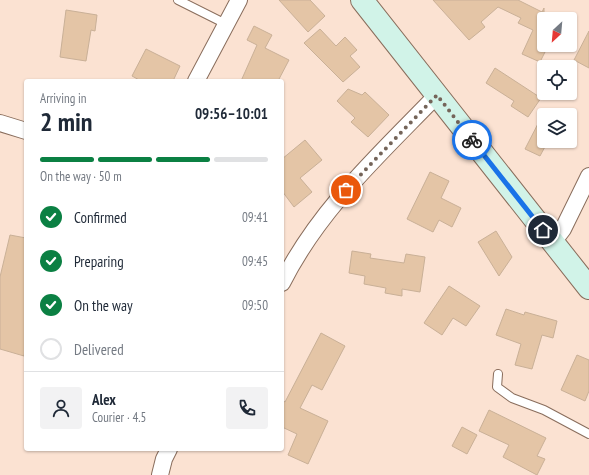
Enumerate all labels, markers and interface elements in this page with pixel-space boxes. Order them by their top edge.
north arrow [537,12,577,52]
map controls [537,12,577,148]
button: locate [537,60,577,100]
text: Arriving in [40,90,87,107]
text: 09:56–10:01 [195,104,268,123]
text: 2 min [40,105,93,138]
button: layers [537,108,577,148]
courier [452,120,492,160]
icon: bike [461,129,483,151]
text: On the way · 50 m [40,168,122,185]
pin [329,173,363,207]
icon: bag [335,179,357,201]
icon: check [40,206,62,228]
text: Confirmed [74,208,127,227]
text: 09:41 [242,209,268,226]
pin [526,213,560,247]
icon: home [532,219,554,241]
icon: check [40,250,62,272]
text: Preparing [74,252,124,271]
text: 09:45 [242,253,268,270]
icon: check [40,294,62,316]
text: On the way [74,296,133,315]
text: 09:50 [242,297,268,314]
text: Delivered [74,340,124,359]
button: person [40,387,82,429]
button: phone [226,387,268,429]
text: Alex [92,390,116,409]
text: Courier · 4.5 [92,409,146,426]

